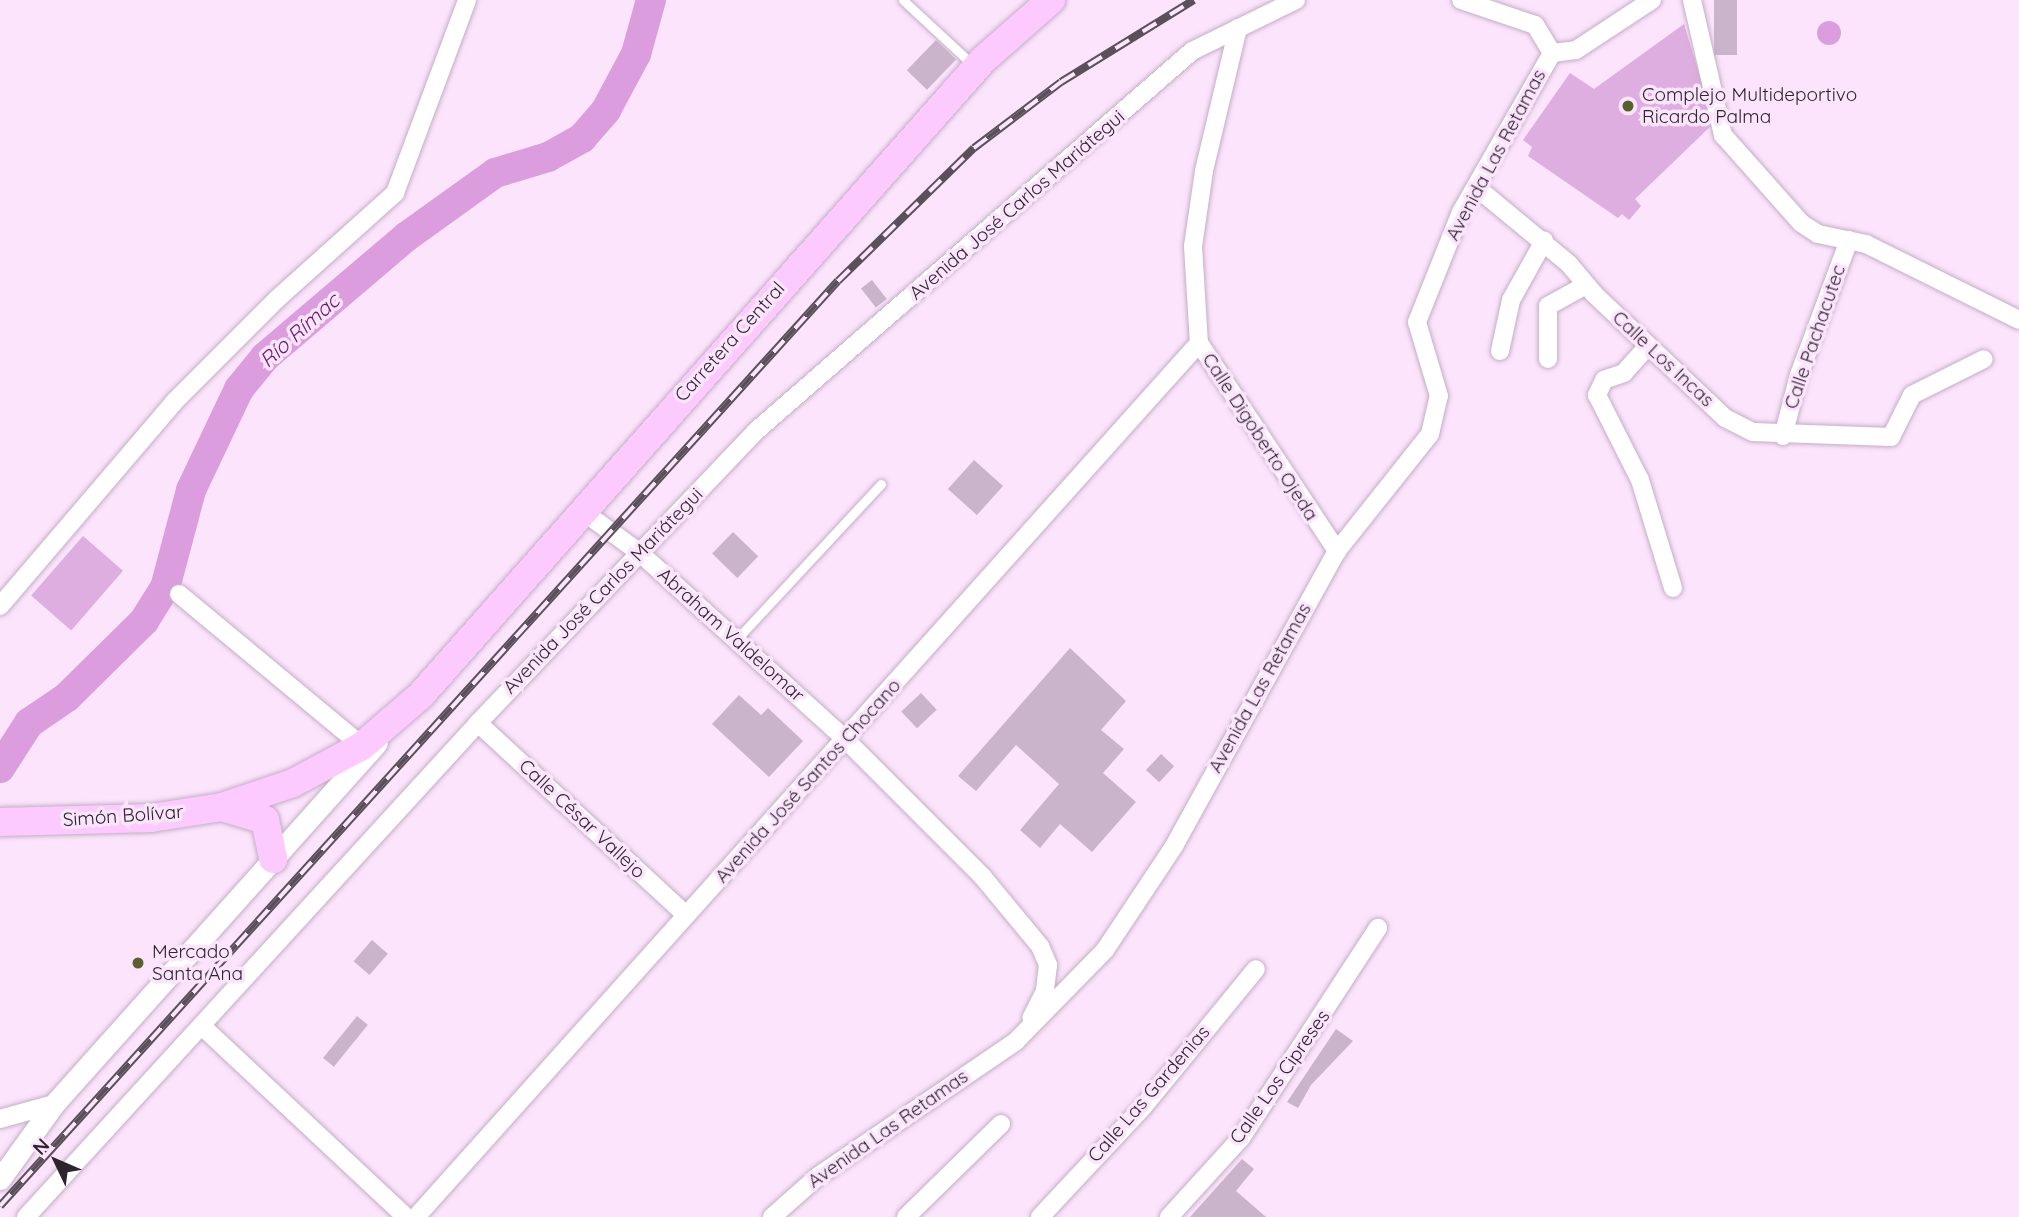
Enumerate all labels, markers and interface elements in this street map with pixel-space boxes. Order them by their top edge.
street label: Avenida Las Retamas [1441,66,1551,244]
place label: Complejo Multideportivo Ricardo Palma [1642,84,1857,128]
marker: Complejo Multideportivo Ricardo Palma [1620,98,1636,114]
street label: Avenida José Carlos Mariátegui [905,105,1129,305]
street label: Calle Pachacutec [1780,262,1850,412]
street label: Carretera Central [670,277,790,407]
water label: Río Rímac [254,288,344,372]
street label: Calle Los Incas [1608,306,1718,412]
street label: Calle Digoberto Ojeda [1197,349,1323,525]
street label: Avenida José Carlos Mariátegui [498,483,708,699]
street label: Abraham Valdelomar [653,563,809,707]
street label: Avenida Las Retamas [1204,599,1316,777]
street label: Avenida José Santos Chocano [710,674,906,888]
street label: Calle César Vallejo [514,755,650,883]
street label: Simón Bolívar [62,800,184,832]
place label: Mercado Santa Ana [152,941,243,985]
marker: Mercado Santa Ana [130,955,146,971]
street label: Calle Los Cipreses [1225,1006,1335,1148]
street label: Calle Las Gardenias [1083,1021,1215,1167]
street label: Avenida Las Retamas [803,1065,973,1193]
north arrow [21,1126,91,1196]
text: N [27,1133,54,1160]

